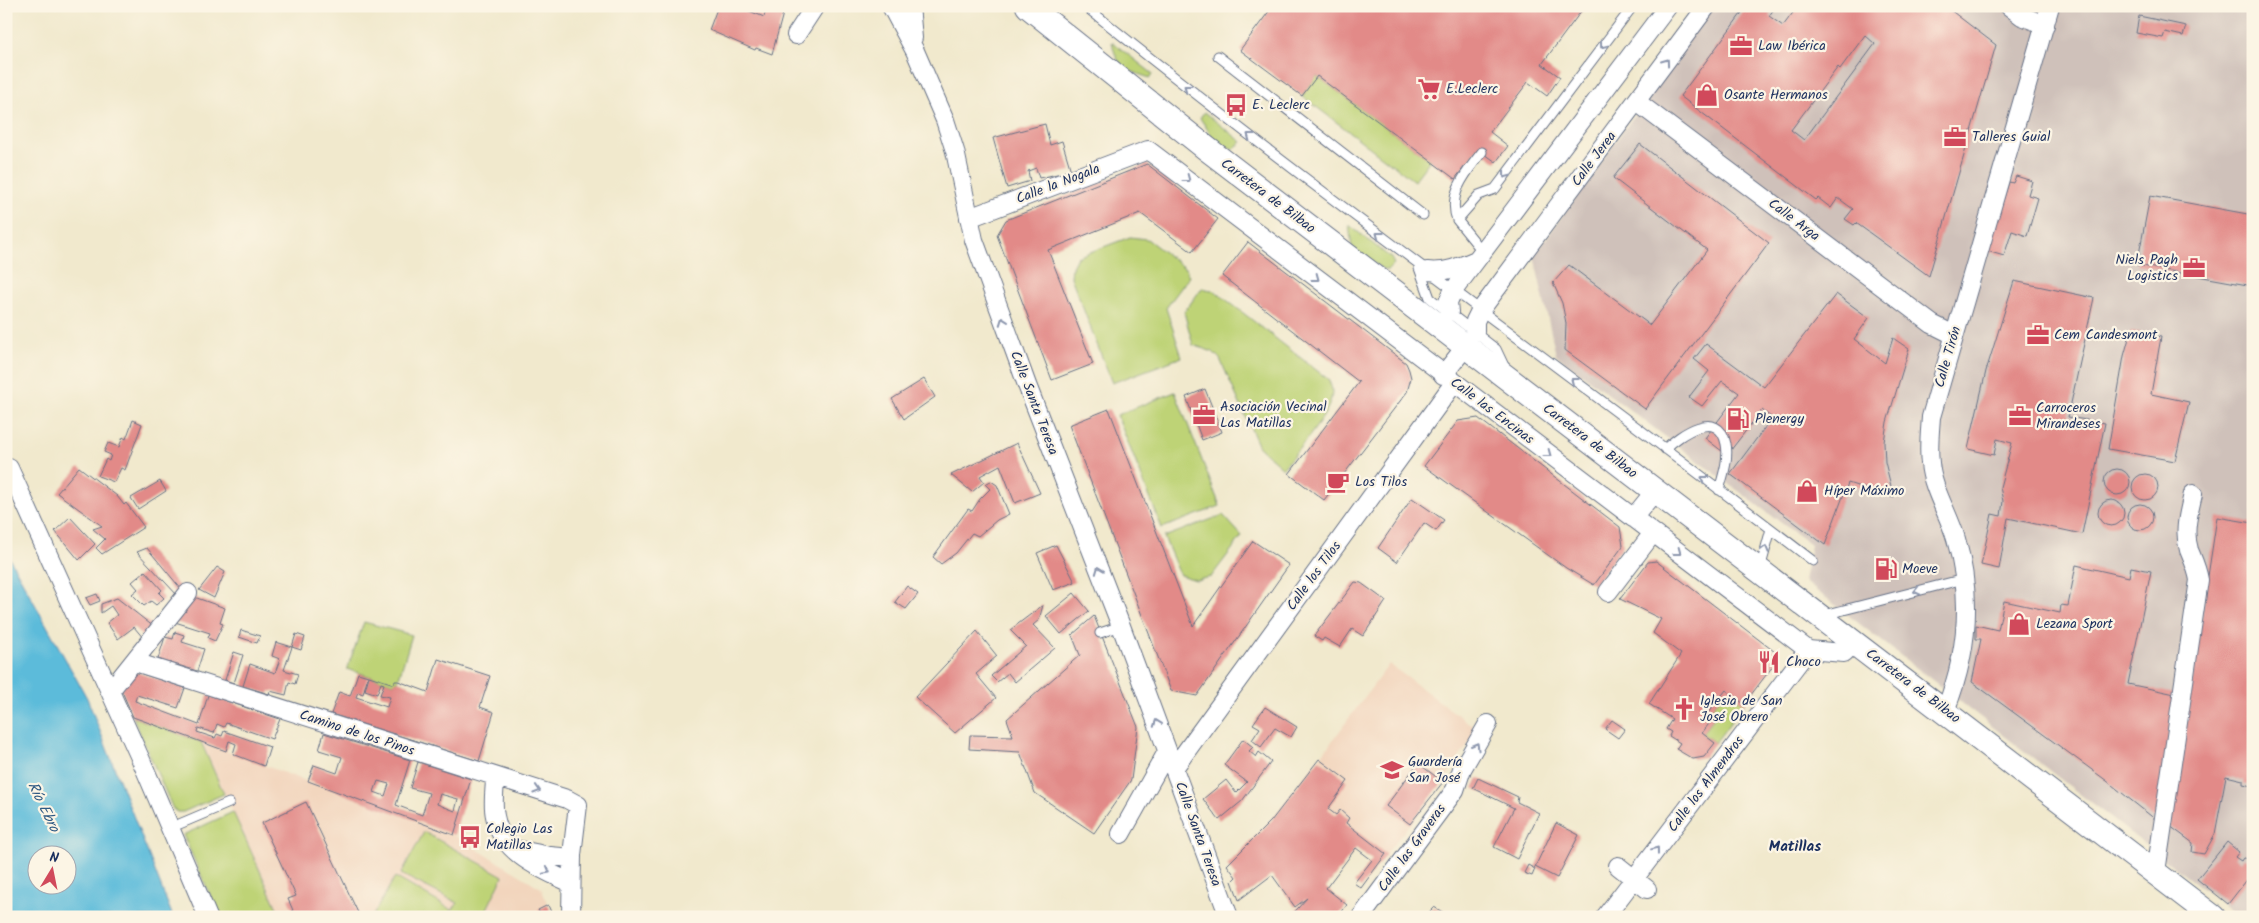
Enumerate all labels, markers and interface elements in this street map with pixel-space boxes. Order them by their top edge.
office icon: Law Ibérica [1728,33,1754,59]
place label: Law Ibérica [1758,35,1826,57]
one-way arrow [1601,39,1609,48]
one-way arrow [1659,59,1669,68]
supermarket icon: E.Leclerc [1416,76,1442,102]
place label: E.Leclerc [1446,78,1498,100]
shop icon: Osante Hermanos [1694,82,1720,108]
place label: Osante Hermanos [1724,84,1828,106]
one-way arrow [1183,85,1193,94]
bus stop icon: E. Leclerc [1223,92,1249,118]
place label: E. Leclerc [1252,94,1310,116]
office icon: Talleres Guial [1942,124,1968,150]
place label: Talleres Guial [1972,126,2051,148]
street label: Calle Jerea [1566,127,1622,191]
one-way arrow [1246,132,1255,141]
street label: Carretera de Bilbao [1216,153,1320,239]
street label: Calle la Nogala [1013,158,1103,210]
one-way arrow [1503,169,1511,178]
one-way arrow [1181,173,1191,182]
street label: Calle Arga [1763,193,1825,247]
one-way arrow [1375,231,1384,240]
place label: Niels Pagh Logistics [2116,249,2178,287]
office icon: Niels Pagh Logistics [2181,255,2207,281]
one-way arrow [1310,272,1319,280]
one-way arrow [999,317,1009,326]
office icon: Cem Candesmont [2025,322,2051,348]
street label: Calle Tirón [1929,324,1967,390]
place label: Cem Candesmont [2054,324,2158,346]
street label: Calle Santa Teresa [1004,348,1064,458]
street label: Calle las Encinas [1445,372,1539,450]
one-way arrow [1570,378,1580,387]
place label: Asociación Vecinal Las Matillas [1220,396,1327,434]
place label: Carroceros Mirandeses [2036,397,2101,435]
street label: Carretera de Bilbao [1538,398,1642,484]
office icon: Asociación Vecinal Las Matillas [1191,402,1217,428]
office icon: Carroceros Mirandeses [2007,403,2033,429]
fuel station icon: Plenergy [1725,406,1751,432]
place label: Plenergy [1755,408,1804,430]
one-way arrow [1542,448,1552,457]
cafe icon: Los Tilos [1325,469,1351,495]
place label: Los Tilos [1355,471,1407,493]
one-way arrow [1701,476,1710,484]
shop icon: Híper Máximo [1794,478,1820,504]
place label: Híper Máximo [1824,480,1904,502]
street label: Calle los Tilos [1281,536,1347,615]
one-way arrow [1760,545,1770,554]
one-way arrow [1672,546,1682,555]
fuel station icon: Moeve [1873,556,1899,582]
place label: Moeve [1902,558,1939,580]
one-way arrow [1095,567,1105,575]
one-way arrow [1912,585,1921,596]
shop icon: Lezana Sport [2006,611,2032,637]
place label: Lezana Sport [2036,613,2113,635]
street label: Carretera de Bilbao [1861,643,1965,729]
restaurant icon: Choco [1756,649,1782,675]
place label: Choco [1786,651,1821,673]
place label: Iglesia de San José Obrero [1700,690,1783,728]
church icon: Iglesia de San José Obrero [1671,696,1697,722]
street label: Camino de los Pinos [297,704,417,762]
one-way arrow [1153,719,1163,727]
street label: Calle los Almendros [1662,731,1750,837]
one-way arrow [1469,743,1479,752]
place label: Guardería San José [1408,751,1462,789]
school or university icon: Guardería San José [1379,757,1405,783]
water label: Río Ebro [20,778,66,837]
street label: Calle Santa Teresa [1169,779,1227,889]
one-way arrow [532,784,541,794]
street label: Calle las Graveras [1372,799,1452,897]
place label: Colegio Las Matillas [486,818,553,856]
bus stop icon: Colegio Las Matillas [457,824,483,850]
district label: Matillas [1769,835,1821,859]
north arrow [28,846,78,896]
one-way arrow [1650,846,1659,856]
text: N [48,847,61,870]
one-way arrow [542,865,551,875]

